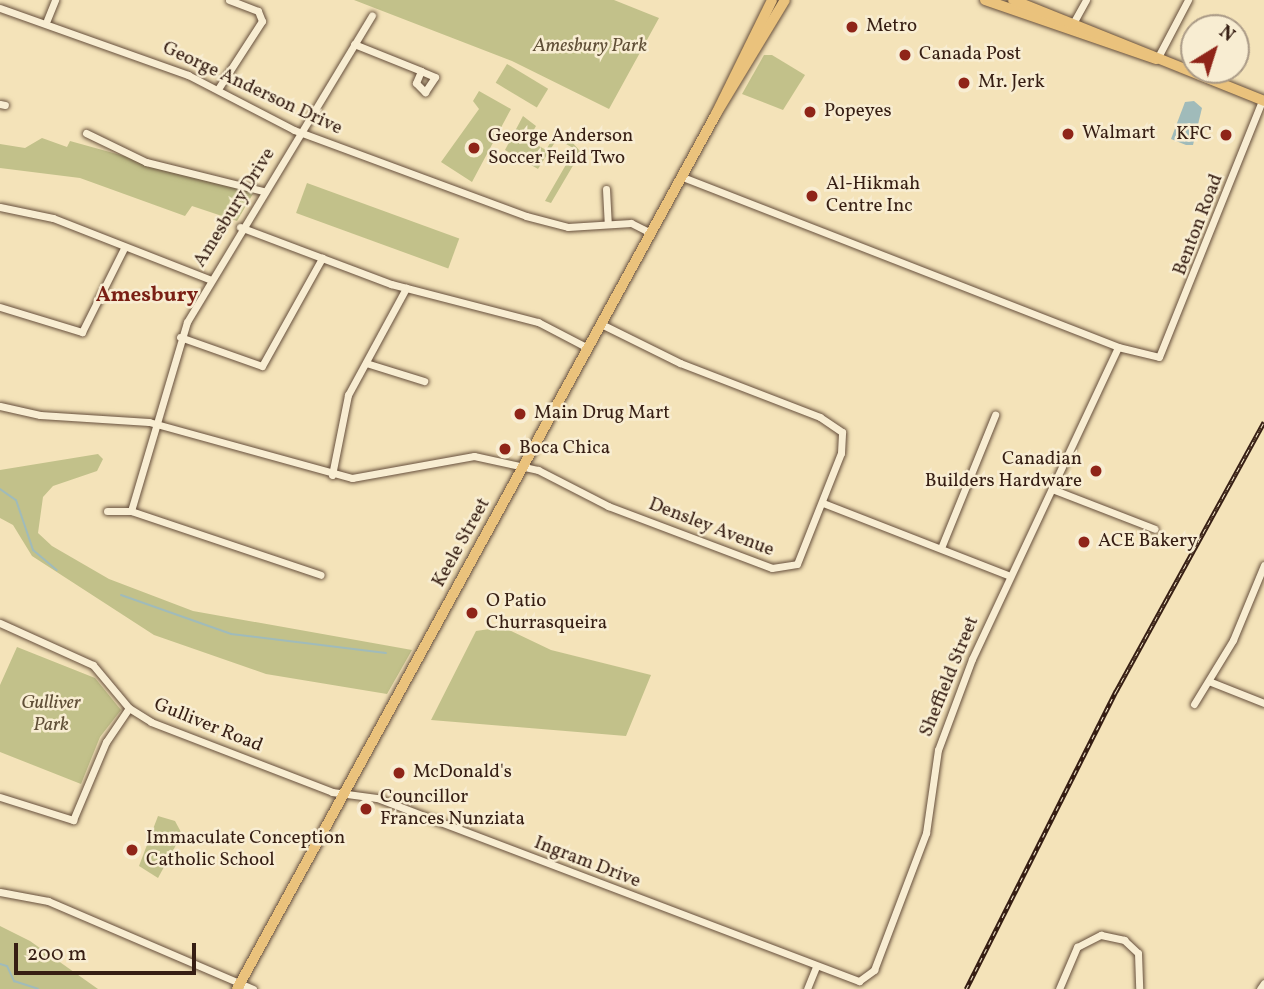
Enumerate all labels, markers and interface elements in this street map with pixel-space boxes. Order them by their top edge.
north arrow [1180,14,1250,84]
place label: Metro [866,16,917,38]
marker: Metro [844,19,860,35]
text: N [1213,20,1240,49]
park label: Amesbury Park [533,36,647,58]
street label: George Anderson Drive [159,37,345,141]
place label: Canada Post [919,44,1021,66]
marker: Canada Post [897,47,913,63]
place label: Mr. Jerk [978,72,1045,94]
marker: Mr. Jerk [956,75,972,91]
place label: Popeyes [824,101,892,123]
marker: Popeyes [802,104,818,120]
place label: Walmart [1082,123,1156,145]
place label: KFC [1176,124,1212,146]
place label: George Anderson Soccer Feild Two [488,126,633,170]
marker: Walmart [1060,126,1076,142]
marker: KFC [1218,127,1234,143]
marker: George Anderson Soccer Feild Two [466,140,482,156]
street label: Amesbury Drive [189,144,281,272]
street label: Benton Road [1169,171,1229,279]
place label: Al-Hikmah Centre Inc [826,174,920,218]
marker: Al-Hikmah Centre Inc [804,188,820,204]
district label: Amesbury [96,283,198,309]
place label: Main Drug Mart [534,403,670,425]
marker: Main Drug Mart [512,406,528,422]
place label: Boca Chica [519,438,610,460]
marker: Boca Chica [497,441,513,457]
place label: Canadian Builders Hardware [925,449,1082,493]
marker: Canadian Builders Hardware [1088,463,1104,479]
street label: Keele Street [428,494,496,592]
street label: Densley Avenue [645,494,777,562]
place label: ACE Bakery [1098,531,1197,553]
marker: ACE Bakery [1076,534,1092,550]
place label: O Patio Churrasqueira [486,591,607,635]
marker: O Patio Churrasqueira [464,605,480,621]
street label: Sheffield Street [915,613,985,741]
park label: Gulliver Park [21,693,81,737]
street label: Gulliver Road [150,694,266,758]
place label: McDonald's [413,762,512,784]
marker: McDonald's [391,765,407,781]
place label: Councillor Frances Nunziata [380,787,525,831]
marker: Councillor Frances Nunziata [358,801,374,817]
place label: Immaculate Conception Catholic School [146,828,345,872]
street label: Ingram Drive [531,832,643,894]
marker: Immaculate Conception Catholic School [124,842,140,858]
scale bar [18,930,200,974]
text: 200 m [27,940,87,969]

